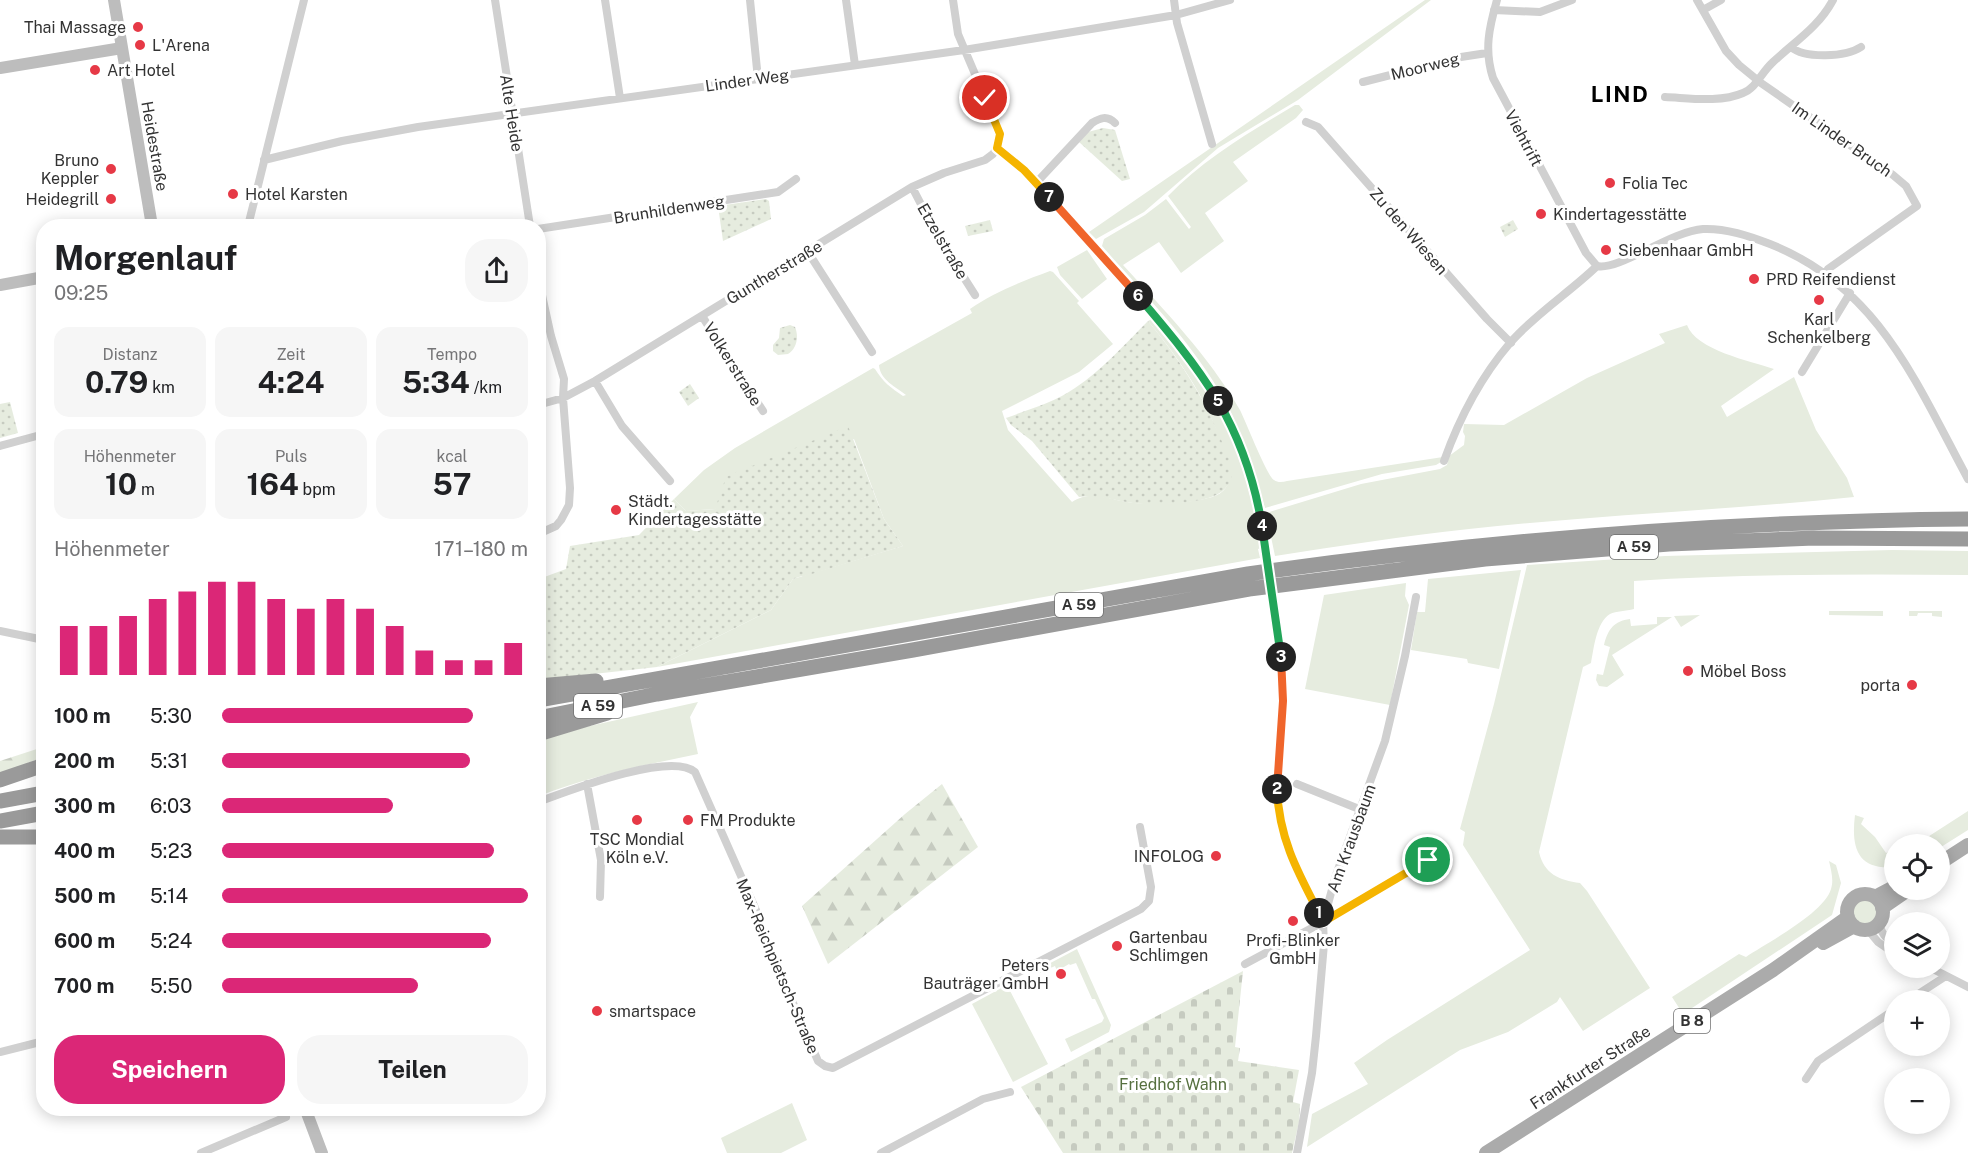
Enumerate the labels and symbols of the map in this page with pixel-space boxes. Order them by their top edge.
place label: Thai Massage [24,18,126,37]
marker: Thai Massage [131,20,145,34]
place label: L'Arena [152,36,210,55]
marker: L'Arena [133,38,147,52]
street label: Moorweg [1389,49,1461,84]
place label: Art Hotel [107,61,175,80]
marker: Art Hotel [88,63,102,77]
street label: Linder Weg [704,65,790,96]
pin [959,72,1010,123]
street label: Alte Heide [496,73,527,153]
district label: LIND [1591,81,1649,107]
street label: Im Linder Bruch [1788,98,1895,181]
street label: Heidestraße [137,100,172,193]
street label: Viehtrift [1501,107,1546,170]
place label: Bruno Keppler [41,151,99,188]
marker: Bruno Keppler [104,162,118,176]
place label: Folia Tec [1622,174,1688,193]
marker: Folia Tec [1603,176,1617,190]
pin: 7 [1034,182,1064,212]
street label: Zu den Wiesen [1366,184,1452,279]
place label: Hotel Karsten [245,185,348,204]
marker: Hotel Karsten [226,187,240,201]
place label: Heidegrill [26,190,99,209]
street label: Brunhildenweg [612,191,726,228]
marker: Heidegrill [104,192,118,206]
street label: Etzelstraße [913,200,972,283]
place label: Kindertagesstätte [1553,205,1687,224]
marker: Kindertagesstätte [1534,207,1548,221]
street label: Guntherstraße [723,236,826,308]
place label: Siebenhaar GmbH [1618,241,1754,260]
marker: Siebenhaar GmbH [1599,243,1613,257]
place label: PRD Reifendienst [1766,270,1896,289]
marker: PRD Reifendienst [1747,272,1761,286]
pin: 6 [1123,281,1153,311]
marker: Karl Schenkelberg [1812,293,1826,307]
place label: Karl Schenkelberg [1767,310,1871,347]
street label: Volkerstraße [699,319,766,410]
pin: 5 [1203,386,1233,416]
place label: Städt. Kindertagesstätte [628,492,762,529]
marker: Städt. Kindertagesstätte [609,503,623,517]
pin: 4 [1247,511,1277,541]
road number: A 59 [1610,535,1658,559]
road number: A 59 [1055,593,1103,617]
pin: 3 [1266,642,1296,672]
place label: Möbel Boss [1700,662,1786,681]
marker: Möbel Boss [1681,664,1695,678]
place label: porta [1860,676,1900,695]
marker: porta [1905,678,1919,692]
road number: A 59 [574,694,622,718]
pin: 2 [1262,774,1292,804]
street label: Am Krausbaum [1323,781,1380,895]
place label: FM Produkte [700,811,796,830]
marker: TSC Mondial Köln e.V. [630,813,644,827]
marker: FM Produkte [681,813,695,827]
place label: TSC Mondial Köln e.V. [590,830,684,867]
pin [1402,834,1453,885]
place label: INFOLOG [1134,847,1204,866]
marker: INFOLOG [1209,849,1223,863]
street label: Max-Reichpietsch-Straße [732,876,823,1057]
pin: 1 [1304,898,1334,928]
marker: Profi-Blinker GmbH [1286,914,1300,928]
place label: Gartenbau Schlimgen [1129,928,1208,965]
place label: Profi-Blinker GmbH [1246,931,1340,968]
marker: Gartenbau Schlimgen [1110,939,1124,953]
place label: Peters Bauträger GmbH [923,956,1049,993]
marker: Peters Bauträger GmbH [1054,967,1068,981]
place label: smartspace [609,1002,696,1021]
marker: smartspace [590,1004,604,1018]
road number: B 8 [1674,1009,1710,1033]
street label: Frankfurter Straße [1527,1021,1654,1113]
park label: Friedhof Wahn [1119,1075,1227,1094]

